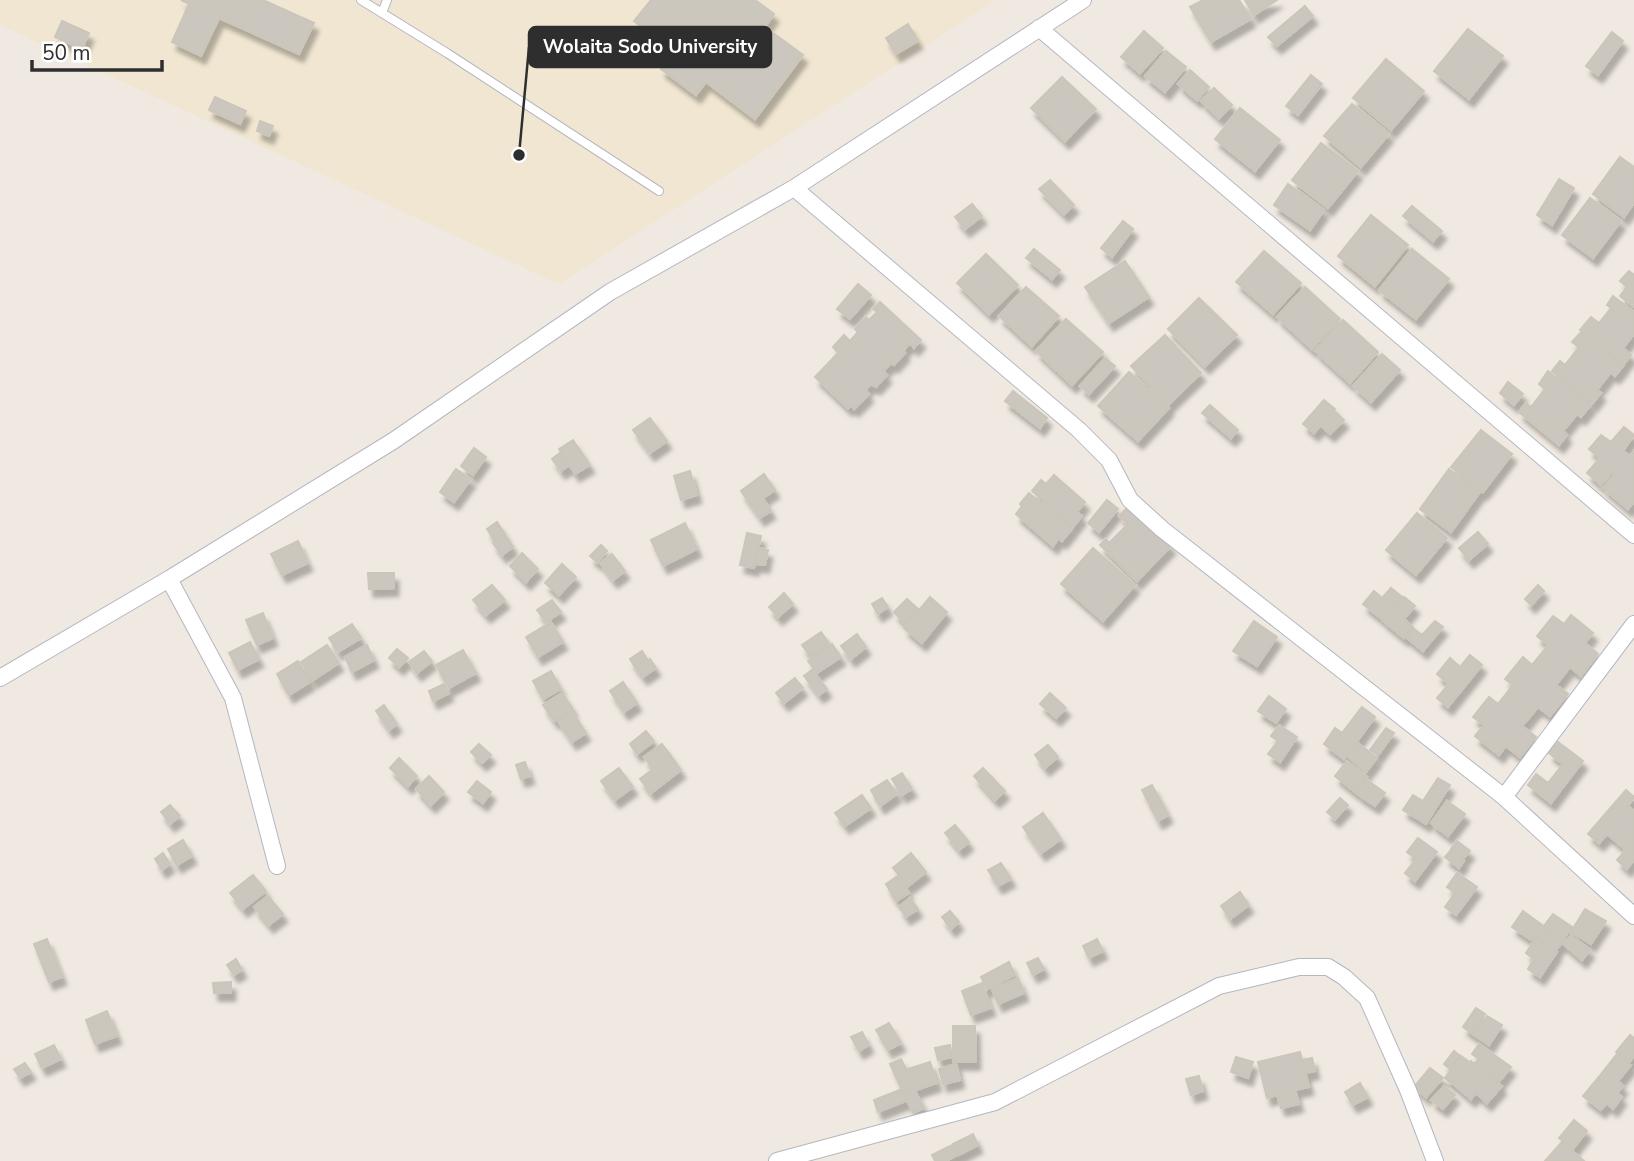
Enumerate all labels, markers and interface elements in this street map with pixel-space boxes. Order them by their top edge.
callout: Wolaita Sodo University [529,27,771,67]
scale bar [32,28,161,72]
text: Wolaita Sodo University [543,34,758,60]
text: 50 m [42,39,91,67]

